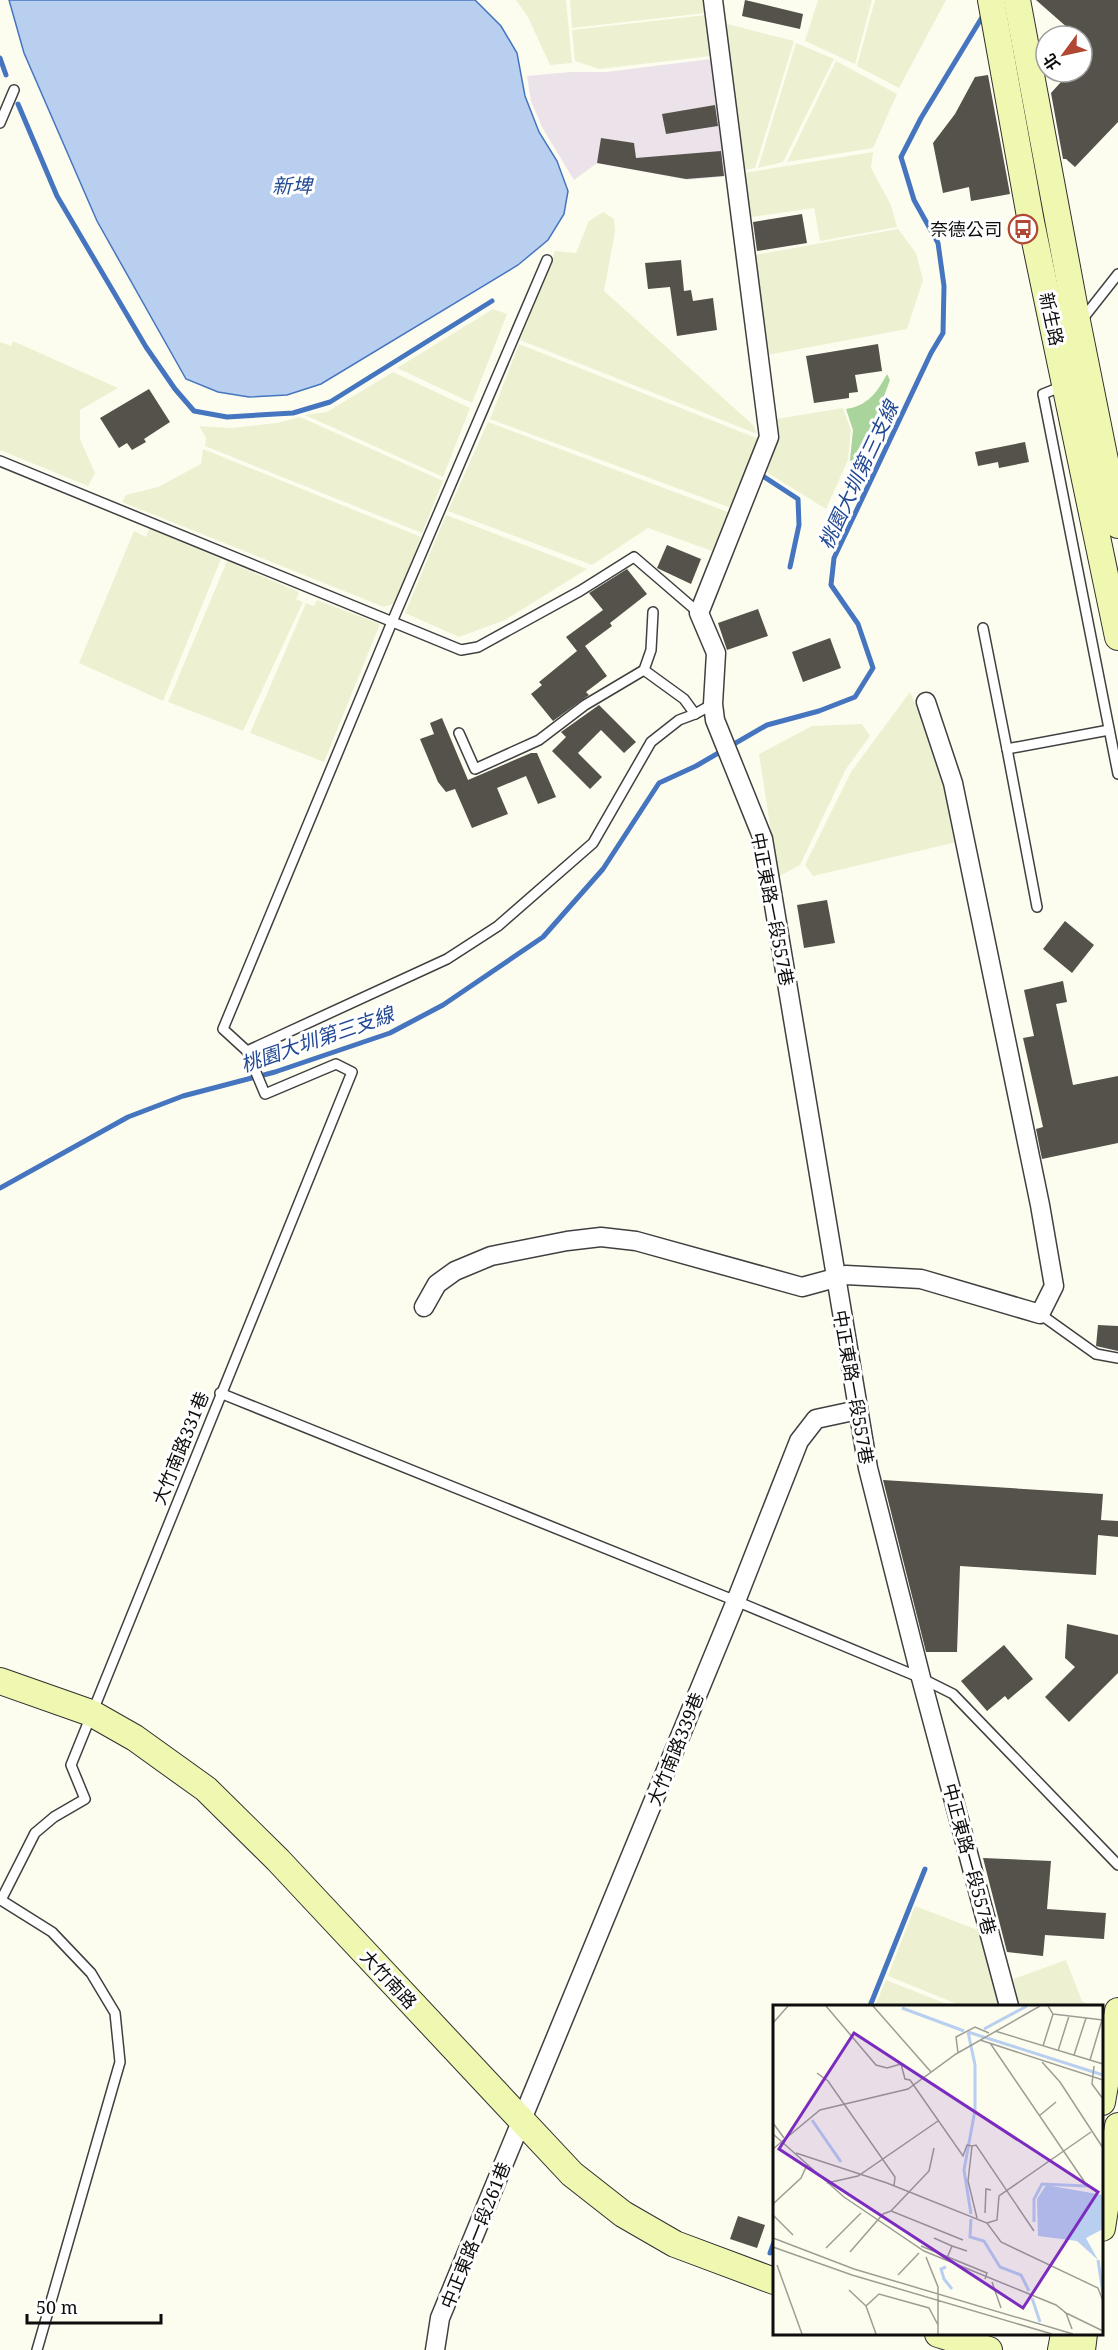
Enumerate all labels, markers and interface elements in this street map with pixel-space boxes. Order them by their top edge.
north arrow [1034,24,1094,84]
text: 北 [1038,49,1065,75]
water label: 新埤 [272,172,314,199]
bus stop icon: 奈德公司 [1007,213,1039,245]
place label: 奈德公司 [930,217,1002,241]
street label: 新生路 [1035,290,1069,348]
water label: 桃園大圳第三支線 [812,395,905,553]
street label: 中正東路一段557巷 [746,830,800,988]
water label: 桃園大圳第三支線 [237,1000,399,1078]
street label: 中正東路一段557巷 [829,1308,879,1466]
street label: 大竹南路331巷 [146,1388,214,1508]
street label: 大竹南路339巷 [641,1689,709,1809]
street label: 中正東路一段557巷 [938,1780,1002,1938]
street label: 大竹南路 [356,1944,422,2014]
inset map [773,2005,1103,2335]
street label: 中正東路一段261巷 [435,2158,515,2312]
scale bar [27,2287,160,2325]
text: 50 m [36,2295,78,2319]

